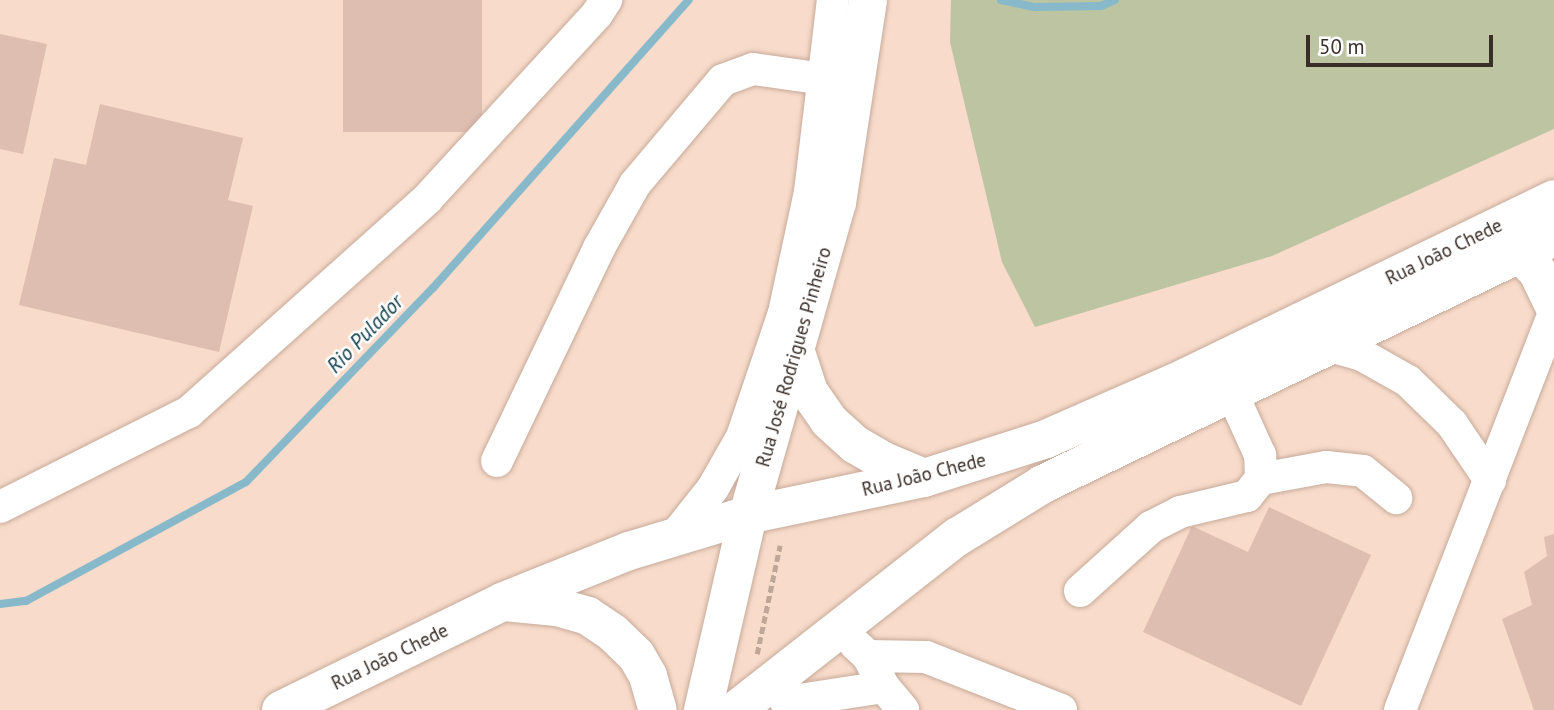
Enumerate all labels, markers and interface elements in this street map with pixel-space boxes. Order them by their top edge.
scale bar [1309,21,1496,65]
text: 50 m [1319,33,1365,60]
street label: Rua João Chede [1382,214,1506,290]
street label: Rua José Rodrigues Pinheiro [752,244,836,470]
water label: Rio Pulador [322,290,408,378]
street label: Rua João Chede [860,449,988,501]
street label: Rua João Chede [328,619,452,695]

